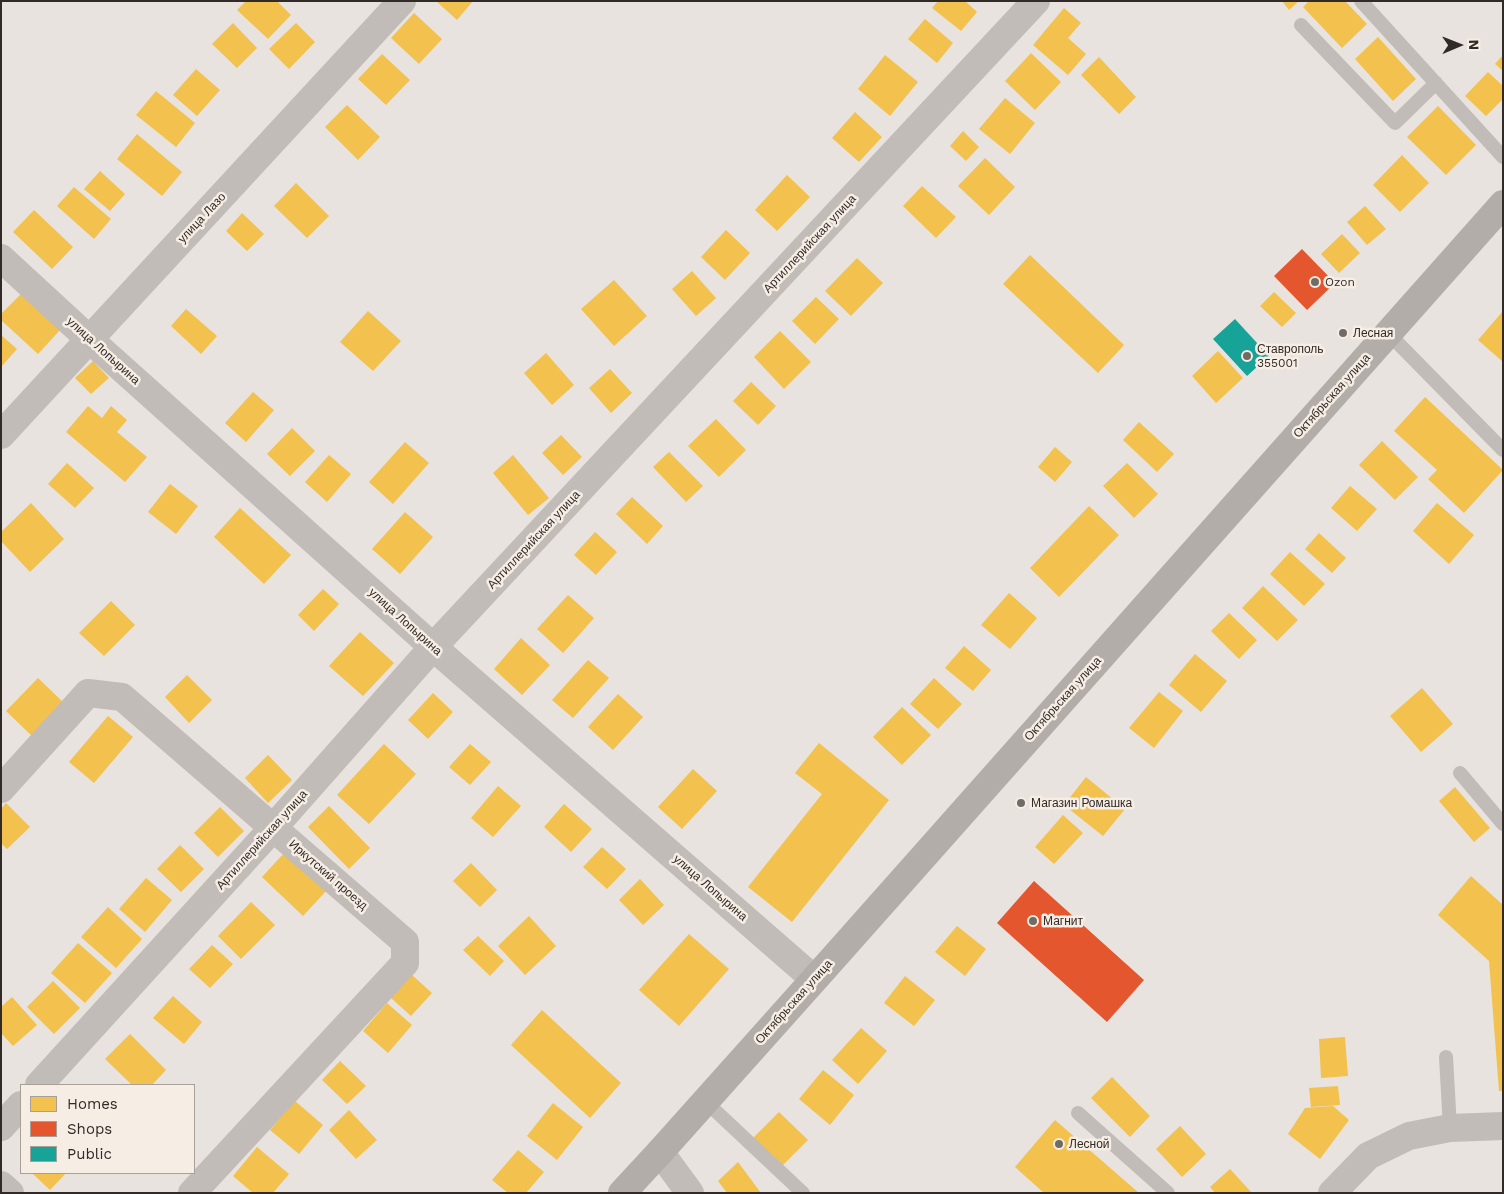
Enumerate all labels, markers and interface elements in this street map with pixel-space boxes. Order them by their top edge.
north arrow [1434,20,1484,70]
text: N [1466,39,1482,50]
street label: улица Лазо [175,190,229,246]
street label: Артиллерийская улица [761,192,859,296]
place label: Ozon [1325,275,1355,289]
marker: Ozon [1309,276,1321,288]
street label: улица Лопырина [63,314,143,388]
place label: Лесная [1353,326,1393,340]
marker: Лесная [1337,327,1349,339]
place label: Ставрополь 355001 [1257,342,1324,370]
marker: Ставрополь 355001 [1241,350,1253,362]
street label: Октябрьская улица [1290,351,1374,441]
street label: Артиллерийская улица [485,488,583,592]
street label: улица Лопырина [365,585,445,659]
street label: Октябрьская улица [1021,654,1105,744]
street label: Артиллерийская улица [213,787,311,893]
place label: Магазин Ромашка [1031,796,1132,810]
marker: Магазин Ромашка [1015,797,1027,809]
street label: Иркутский проезд [286,837,370,913]
street label: улица Лопырина [670,852,750,924]
place label: Магнит [1043,914,1083,928]
marker: Магнит [1027,915,1039,927]
street label: Октябрьская улица [752,957,836,1047]
legend [20,1084,195,1174]
text: Homes [67,1095,118,1113]
text: Shops [67,1120,112,1138]
place label: Лесной [1069,1137,1110,1151]
marker: Лесной [1053,1138,1065,1150]
text: Public [67,1145,112,1163]

